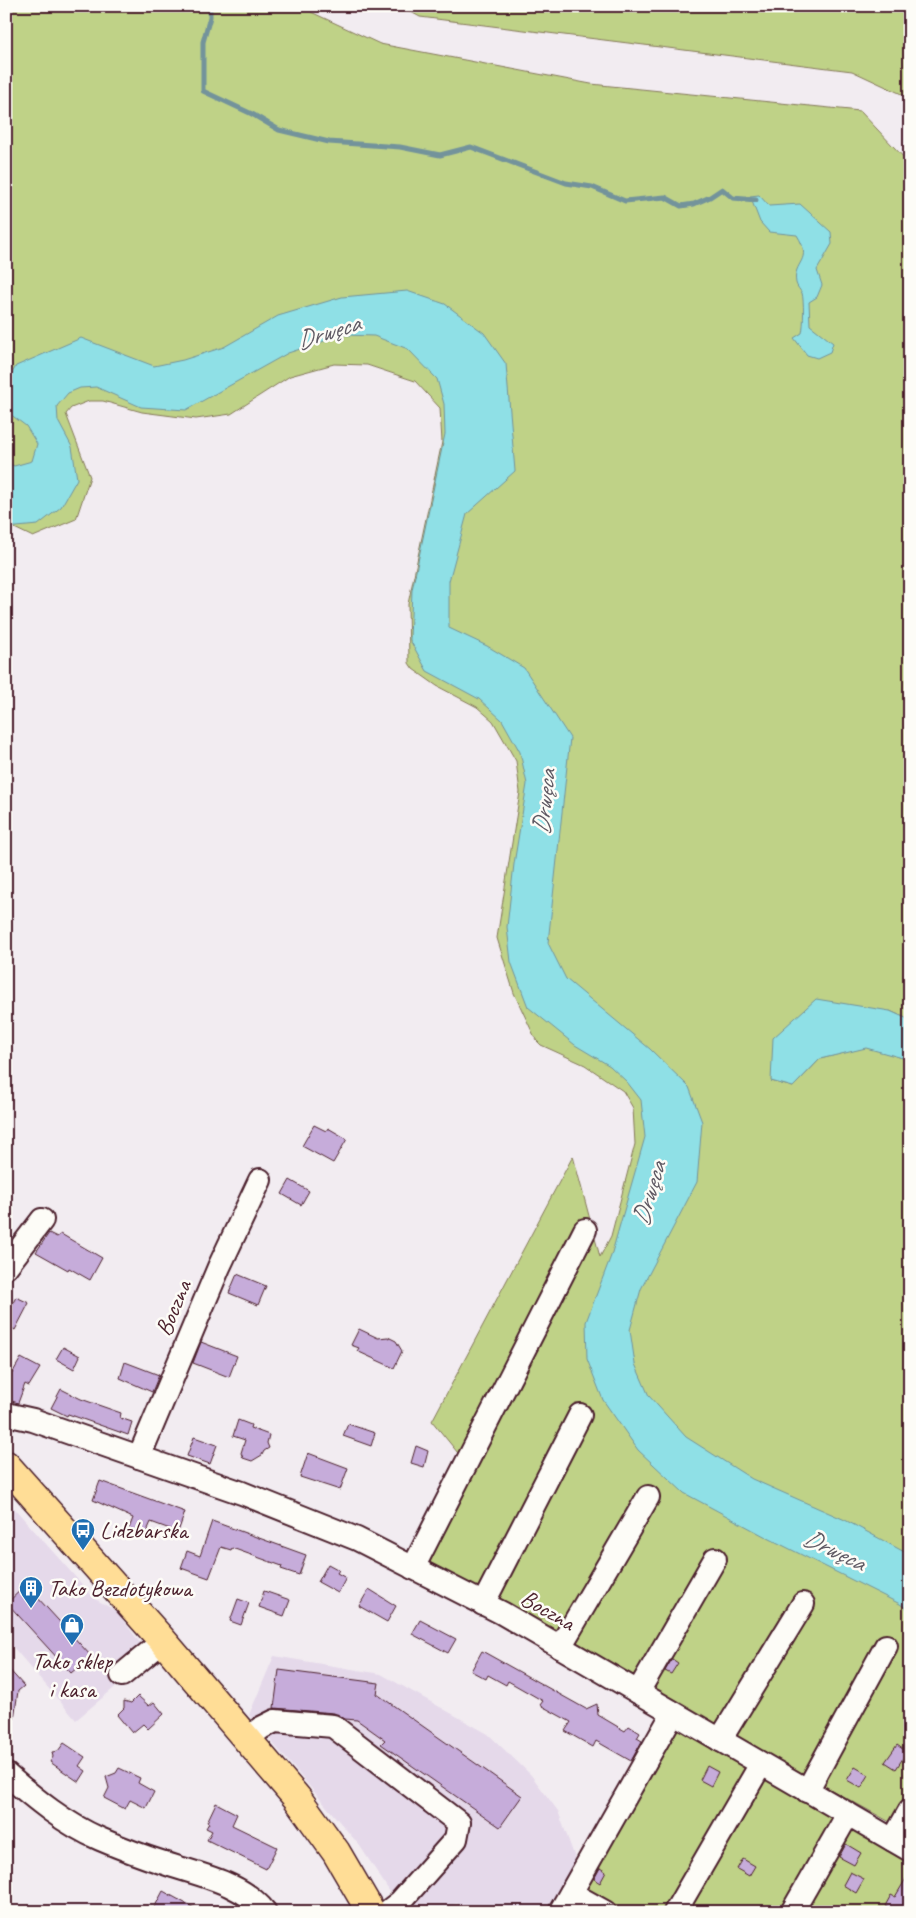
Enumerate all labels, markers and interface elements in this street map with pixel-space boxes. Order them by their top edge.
water label: Drwęca [293,307,366,357]
water label: Drwęca [525,766,563,836]
water label: Drwęca [624,1156,674,1229]
street label: Boczna [148,1274,199,1340]
place label: Lidzbarska [100,1515,190,1545]
bus stop icon: Lidzbarska [70,1517,96,1551]
water label: Drwęca [799,1521,872,1579]
place label: Tako Bezdotykowa [48,1573,194,1603]
building icon: Tako Bezdotykowa [18,1575,44,1609]
street label: Boczna [516,1583,582,1638]
shop icon: Tako sklep i kasa [59,1612,85,1646]
place label: Tako sklep i kasa [32,1646,114,1704]

